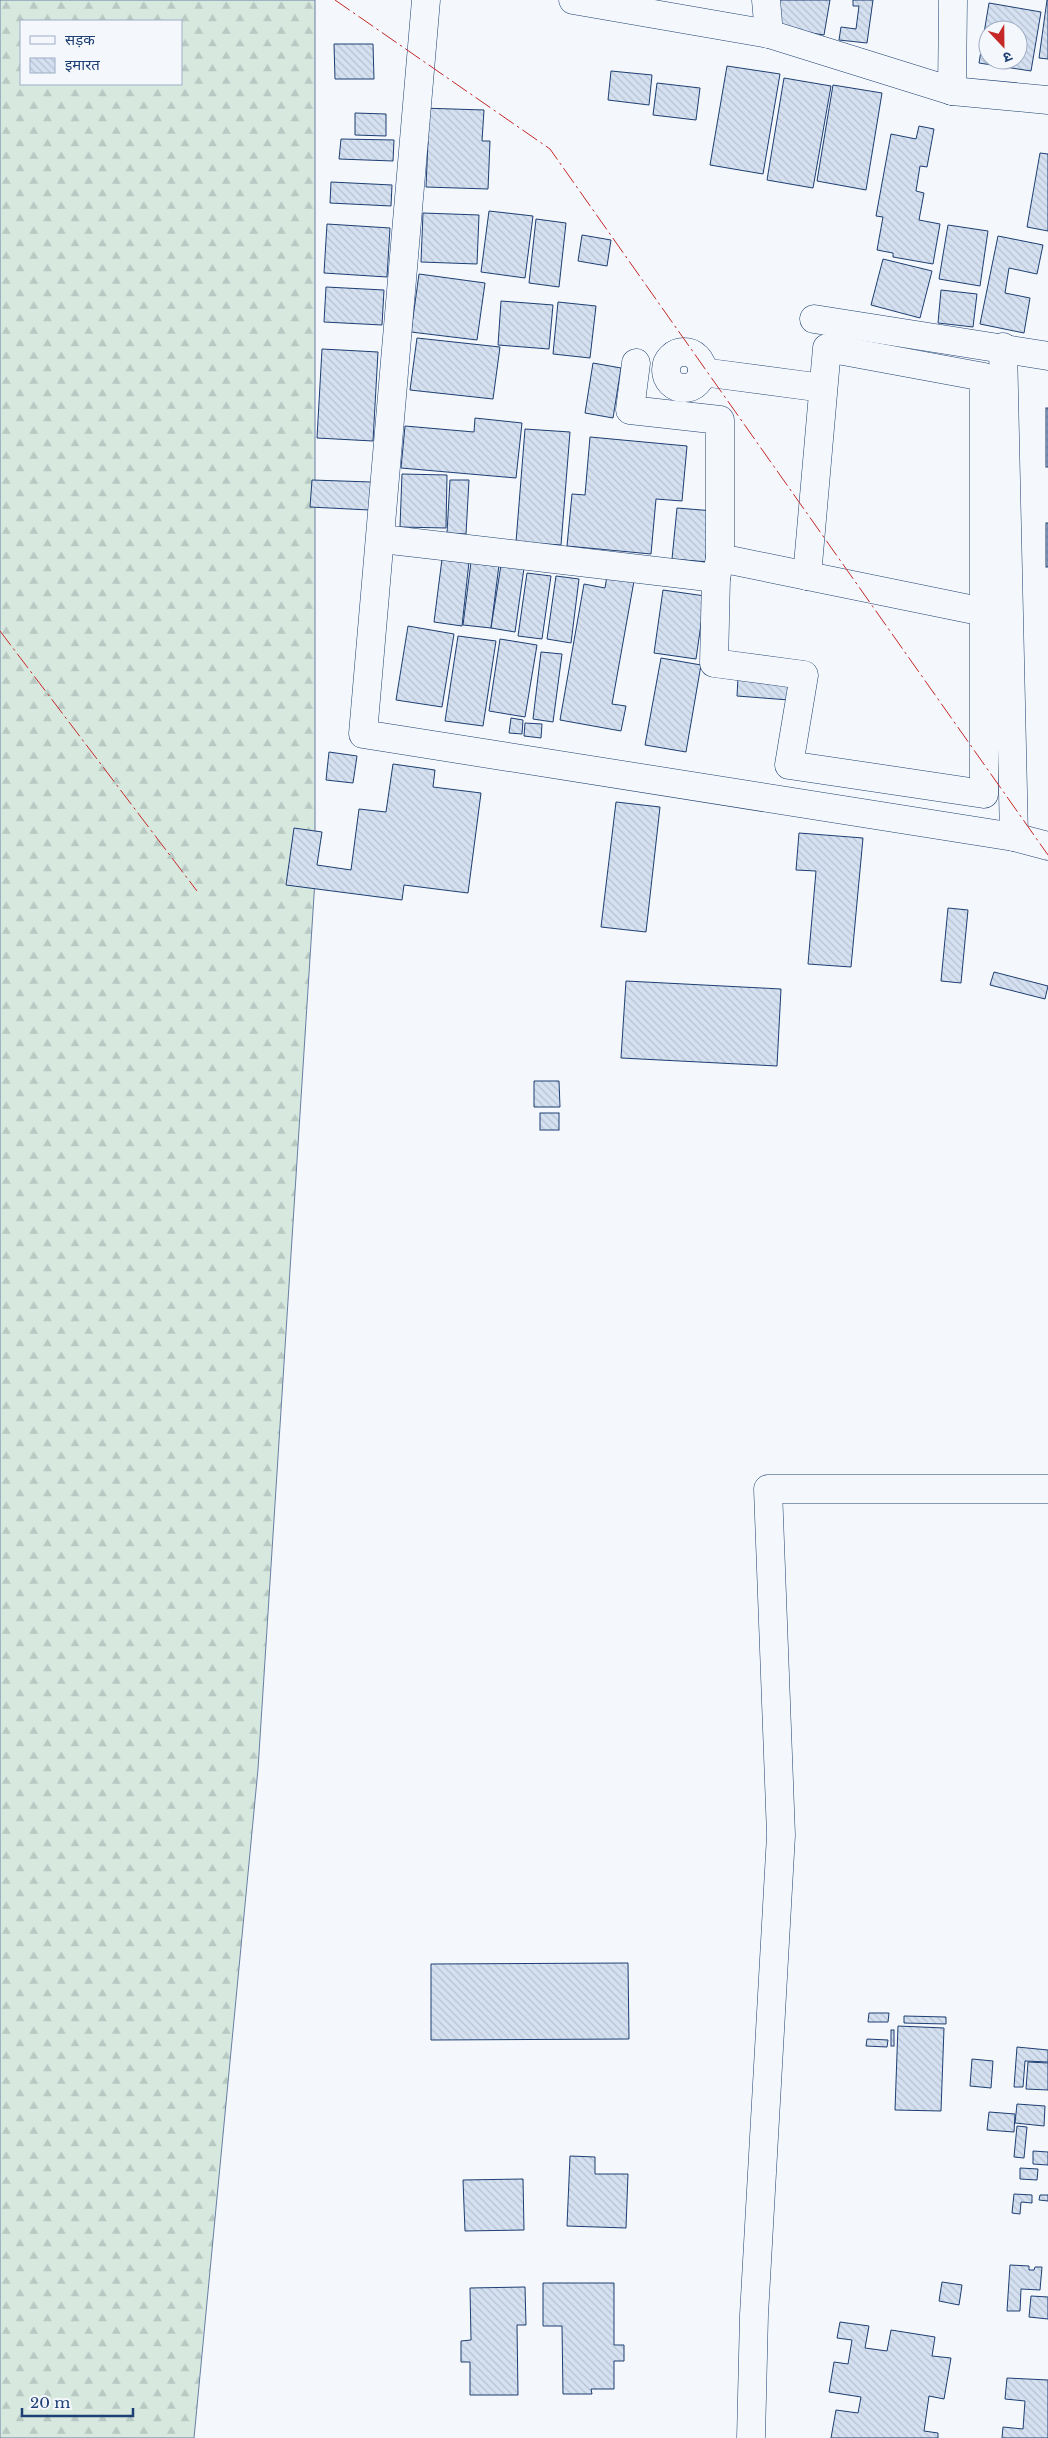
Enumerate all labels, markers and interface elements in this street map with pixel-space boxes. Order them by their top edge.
legend [20,20,182,85]
north arrow [978,20,1028,70]
text: सड़क [65,30,95,49]
text: उ [1000,47,1015,67]
text: इमारत [65,55,100,74]
scale bar [22,2386,134,2418]
text: 20 m [30,2393,70,2412]

